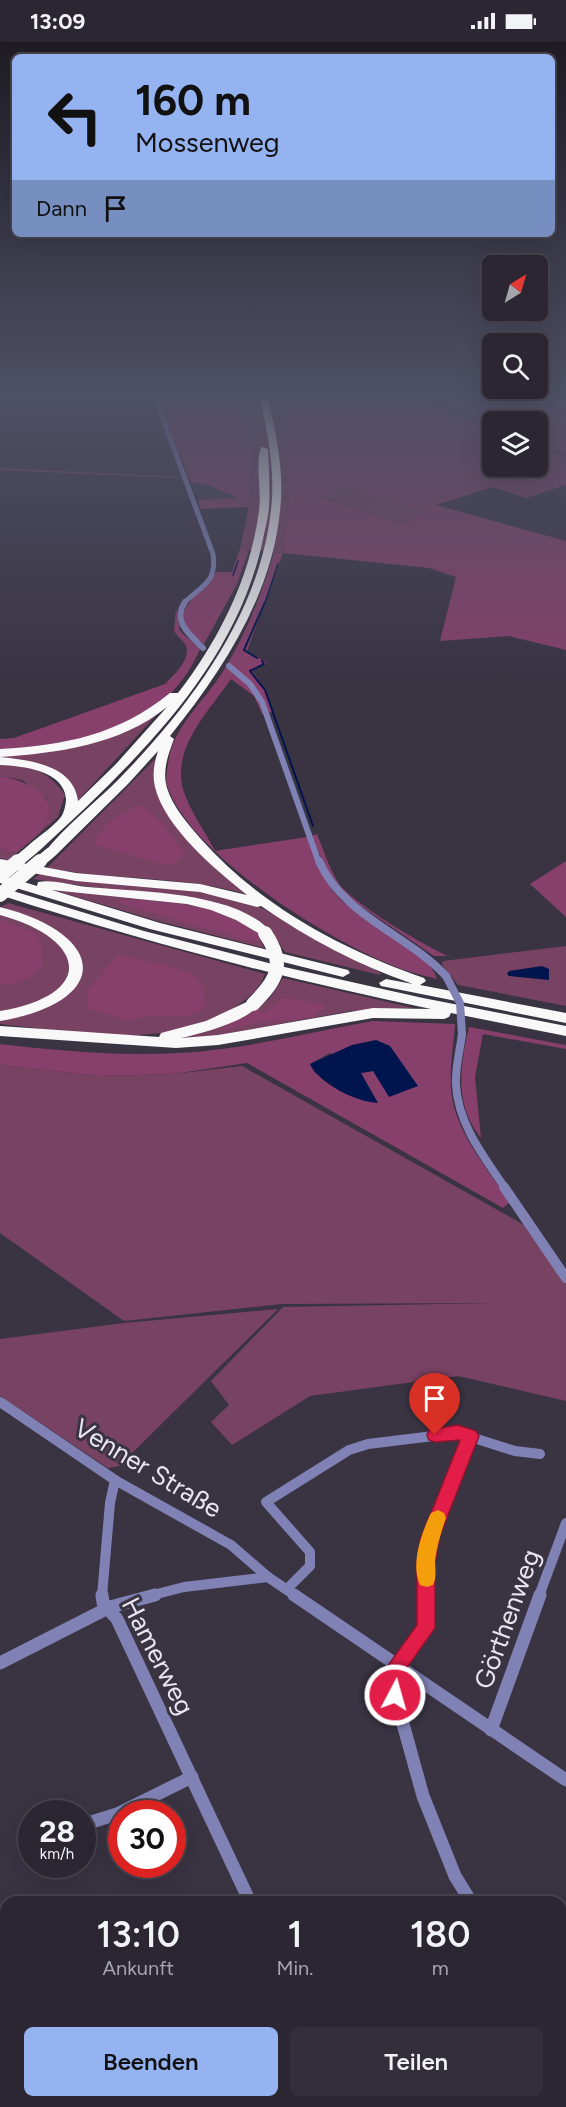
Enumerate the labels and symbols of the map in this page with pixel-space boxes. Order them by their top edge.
north arrow [482,255,548,321]
pin [409,1373,460,1435]
street label: Venner Straße [68,1411,228,1525]
street label: Görthenweg [467,1545,547,1693]
street label: Hamerweg [115,1592,201,1720]
position arrow [363,1663,427,1727]
speed limit sign: 30 [108,1800,186,1878]

